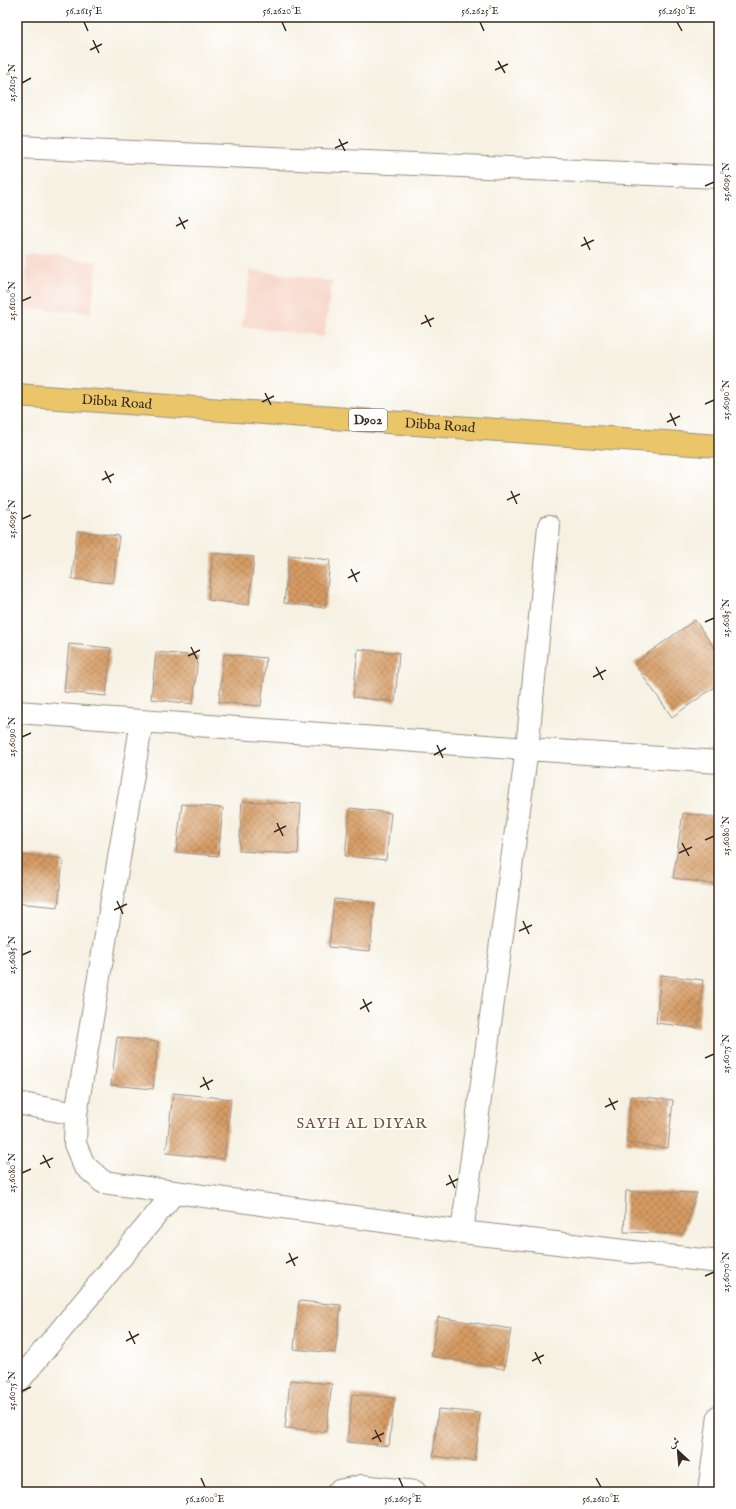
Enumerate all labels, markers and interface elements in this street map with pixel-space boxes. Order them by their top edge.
text: 56.2615°E [66,5,102,18]
text: 56.2620°E [263,5,301,18]
text: 56.2625°E [461,5,499,18]
text: 56.2630°E [658,5,696,18]
text: 25.6105°N [6,63,19,102]
text: 25.6095°N [720,162,733,202]
text: 25.6100°N [6,281,19,321]
text: 25.6090°N [720,379,733,420]
street label: Dibba Road [81,391,153,414]
road number: D902 [349,409,387,431]
street label: Dibba Road [404,414,476,437]
text: 25.6095°N [6,499,19,539]
text: 25.6085°N [720,598,733,637]
text: 25.6090°N [6,716,19,757]
text: 25.6080°N [720,816,733,856]
text: 25.6085°N [6,935,19,974]
text: 25.6075°N [720,1034,733,1074]
district label: SAYH AL DIYAR [297,1114,427,1133]
text: 25.6080°N [6,1153,19,1193]
text: 25.6070°N [720,1251,733,1292]
text: 25.6075°N [6,1371,19,1411]
north arrow [658,1431,698,1471]
text: ش [666,1434,682,1452]
text: 56.2600°E [186,1493,224,1506]
text: 56.2605°E [384,1493,422,1506]
text: 56.2610°E [582,1493,620,1506]

